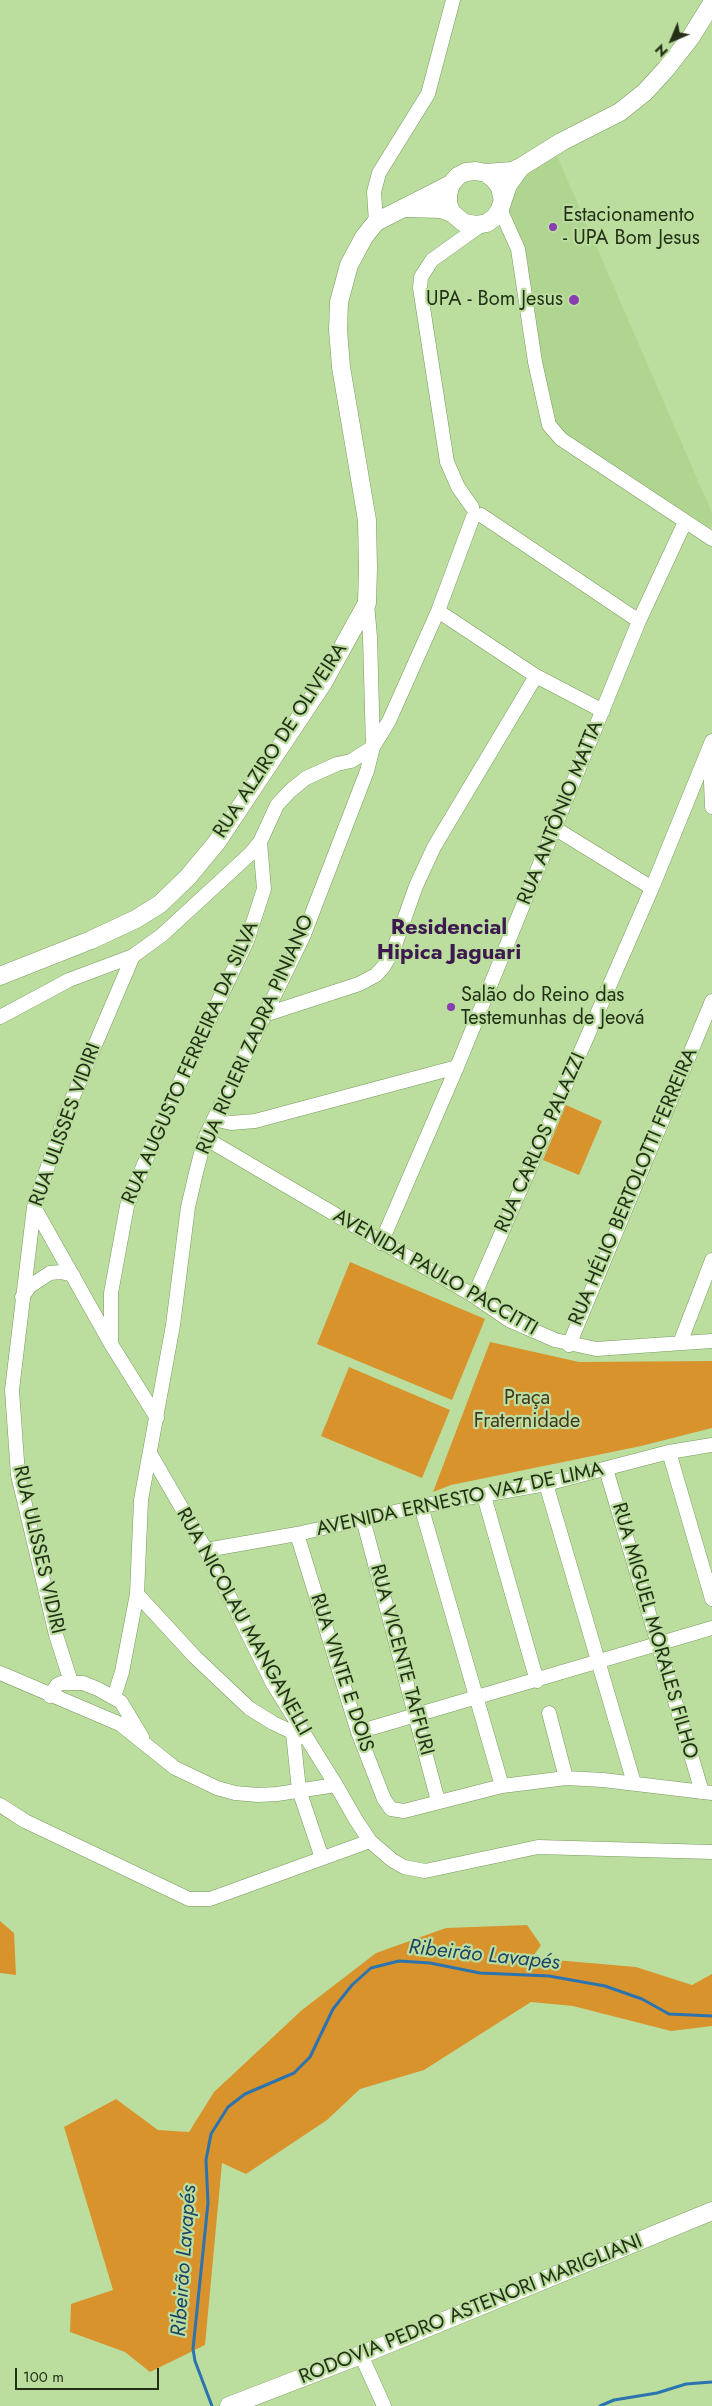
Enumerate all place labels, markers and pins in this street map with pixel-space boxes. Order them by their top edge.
place label: Estacionamento - UPA Bom Jesus [563,204,700,251]
marker: Estacionamento - UPA Bom Jesus [547,221,559,233]
place label: UPA - Bom Jesus [426,288,563,312]
marker: UPA - Bom Jesus [567,293,581,307]
place label: Salão do Reino das Testemunhas de Jeová [461,984,644,1031]
marker: Salão do Reino das Testemunhas de Jeová [445,1001,457,1013]

